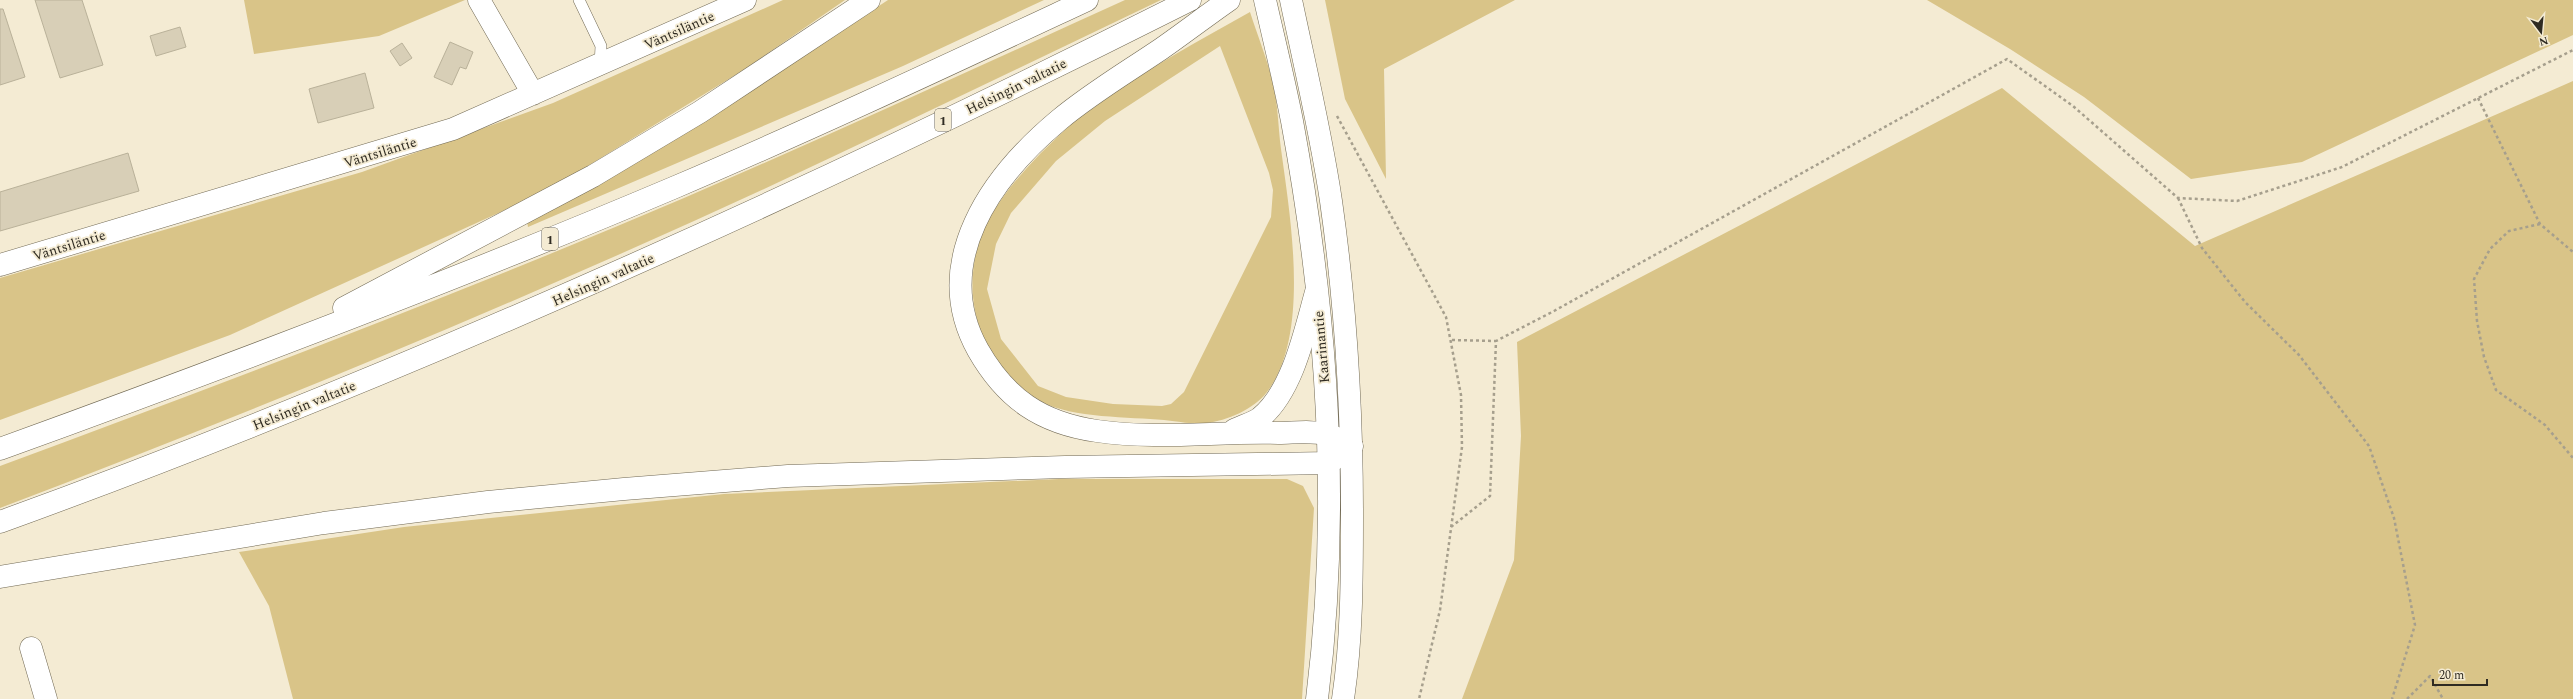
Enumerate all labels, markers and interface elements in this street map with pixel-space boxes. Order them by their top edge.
street label: Väntsiläntie [641,5,718,55]
north arrow [2521,12,2561,52]
text: N [2537,32,2550,51]
street label: Helsingin valtatie [962,53,1070,120]
road number: 1 [935,109,951,131]
street label: Väntsiläntie [341,131,419,174]
street label: Väntsiläntie [30,224,108,267]
road number: 1 [542,228,558,250]
street label: Helsingin valtatie [549,247,658,311]
street label: Kaarinantie [1308,310,1335,384]
street label: Helsingin valtatie [249,375,359,436]
scale bar [2433,661,2487,687]
text: 20 m [2439,666,2464,685]

